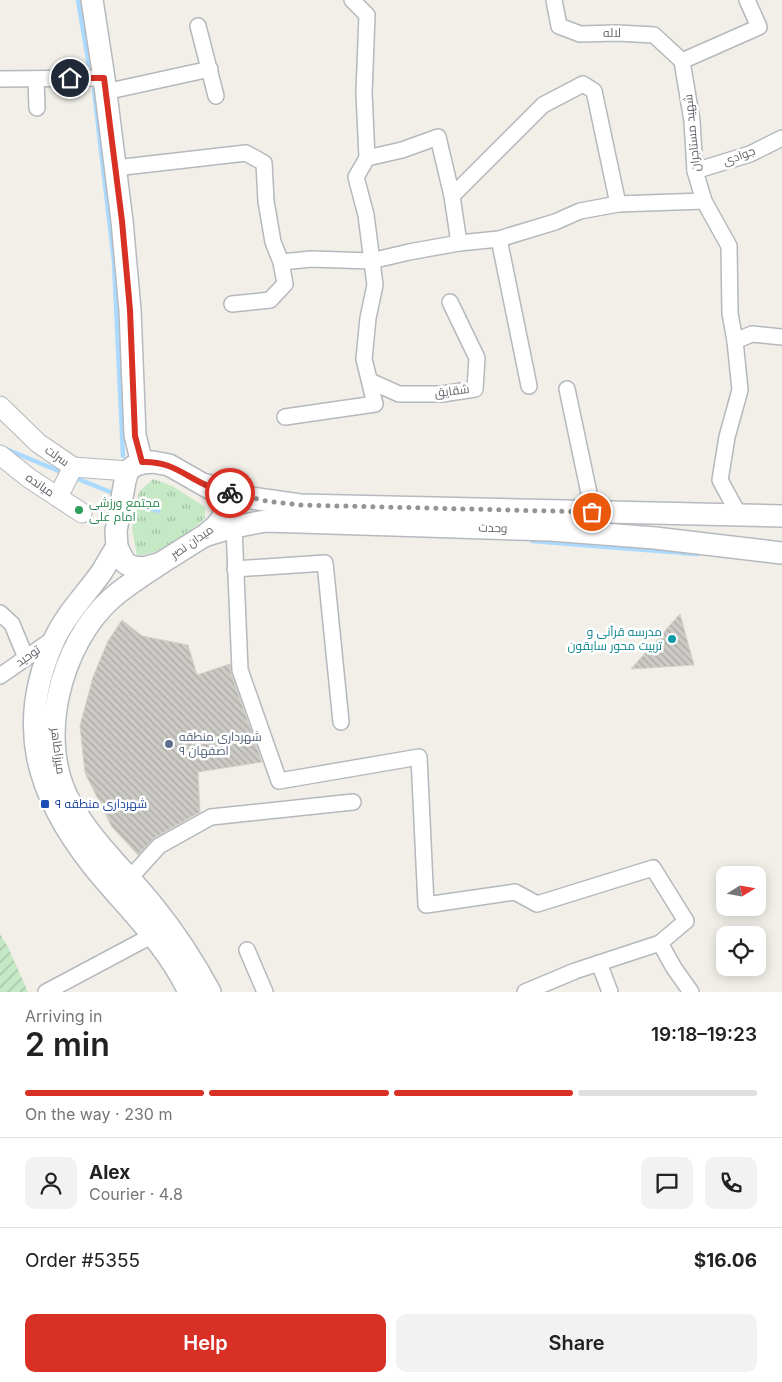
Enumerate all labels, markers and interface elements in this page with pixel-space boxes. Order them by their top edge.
street label: لاله [603,25,621,40]
pin [49,57,91,99]
icon: home [56,64,84,92]
street label: شهید مستاجران [680,94,703,172]
street label: جوادی [721,143,757,168]
street label: شقایق [434,381,470,400]
street label: سرلت [42,442,72,469]
courier [205,468,255,518]
street label: میانده [23,469,57,500]
icon: bike [216,479,244,507]
pin [571,491,613,533]
place label: مجتمع ورزشی امام علی [89,495,160,525]
icon: bag [578,498,606,526]
marker: مجتمع ورزشی امام علی [73,504,85,516]
street label: وحدت [478,519,508,536]
street label: میدان نصر [167,521,216,562]
place label: مدرسه قرآنی و تربیت محور سابقون [568,624,663,653]
marker: مدرسه قرآنی و تربیت محور سابقون [666,633,678,645]
street label: توحید [12,641,44,669]
street label: میرزاطاهر [48,726,69,775]
place label: شهرداری منطقه ۹ اصفهان [179,729,262,758]
marker: شهرداری منطقه ۹ اصفهان [163,738,175,750]
place label: شهرداری منطقه ۹ [55,796,147,811]
marker: شهرداری منطقه ۹ [39,798,51,810]
north arrow [716,866,766,916]
map controls [716,866,766,976]
button: locate [716,926,766,976]
text: Arriving in [25,1006,102,1026]
text: 19:18–19:23 [651,1023,757,1046]
text: 2 min [25,1025,110,1064]
text: On the way · 230 m [25,1104,172,1124]
button: person [25,1157,77,1209]
button: chat [641,1157,693,1209]
button: phone [705,1157,757,1209]
text: Alex [89,1161,130,1184]
text: Courier · 4.8 [89,1184,183,1204]
text: Order #5355 [25,1249,140,1272]
text: $16.06 [694,1249,757,1272]
button: Help [25,1314,386,1372]
button: Share [396,1314,757,1372]

